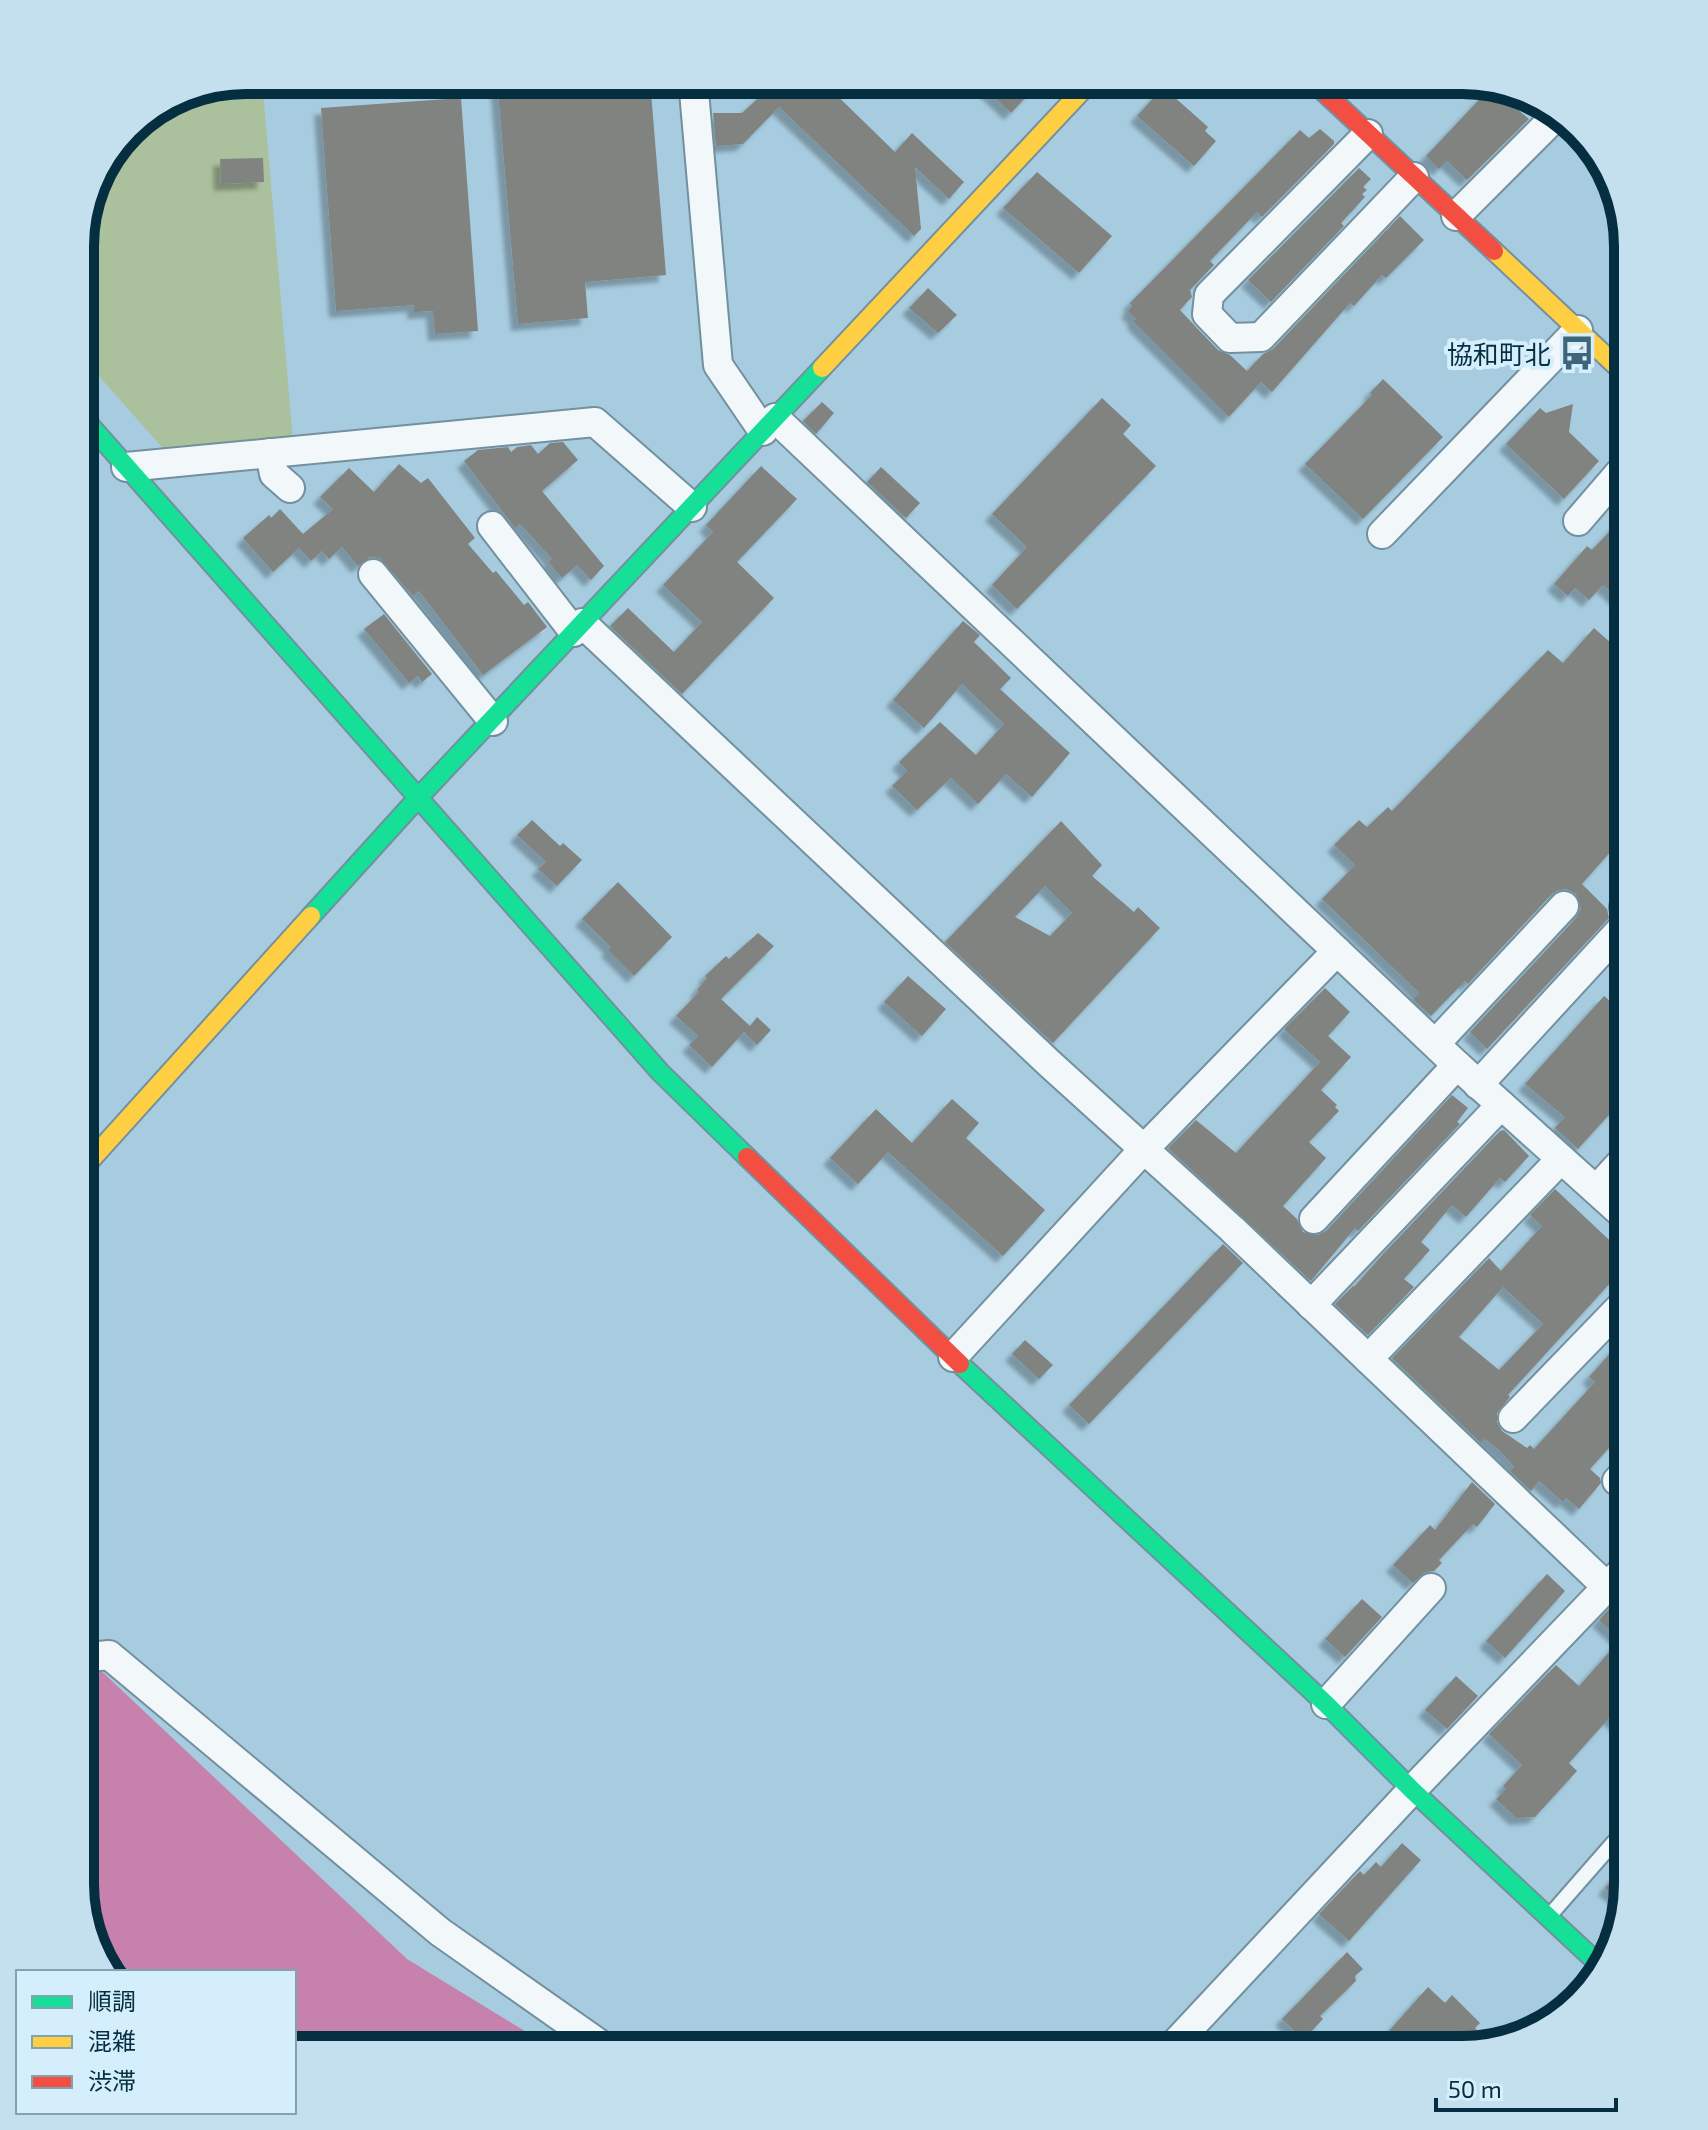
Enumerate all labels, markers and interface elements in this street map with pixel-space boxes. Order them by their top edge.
bus stop icon: 協和町北 [1558,334,1596,372]
place label: 協和町北 [1447,338,1551,369]
legend [16,1970,296,2114]
text: 順調 [88,1986,136,2015]
text: 混雑 [88,2026,136,2055]
scale bar [1436,2062,1616,2112]
text: 渋滞 [88,2066,136,2095]
text: 50 m [1448,2074,1502,2103]

